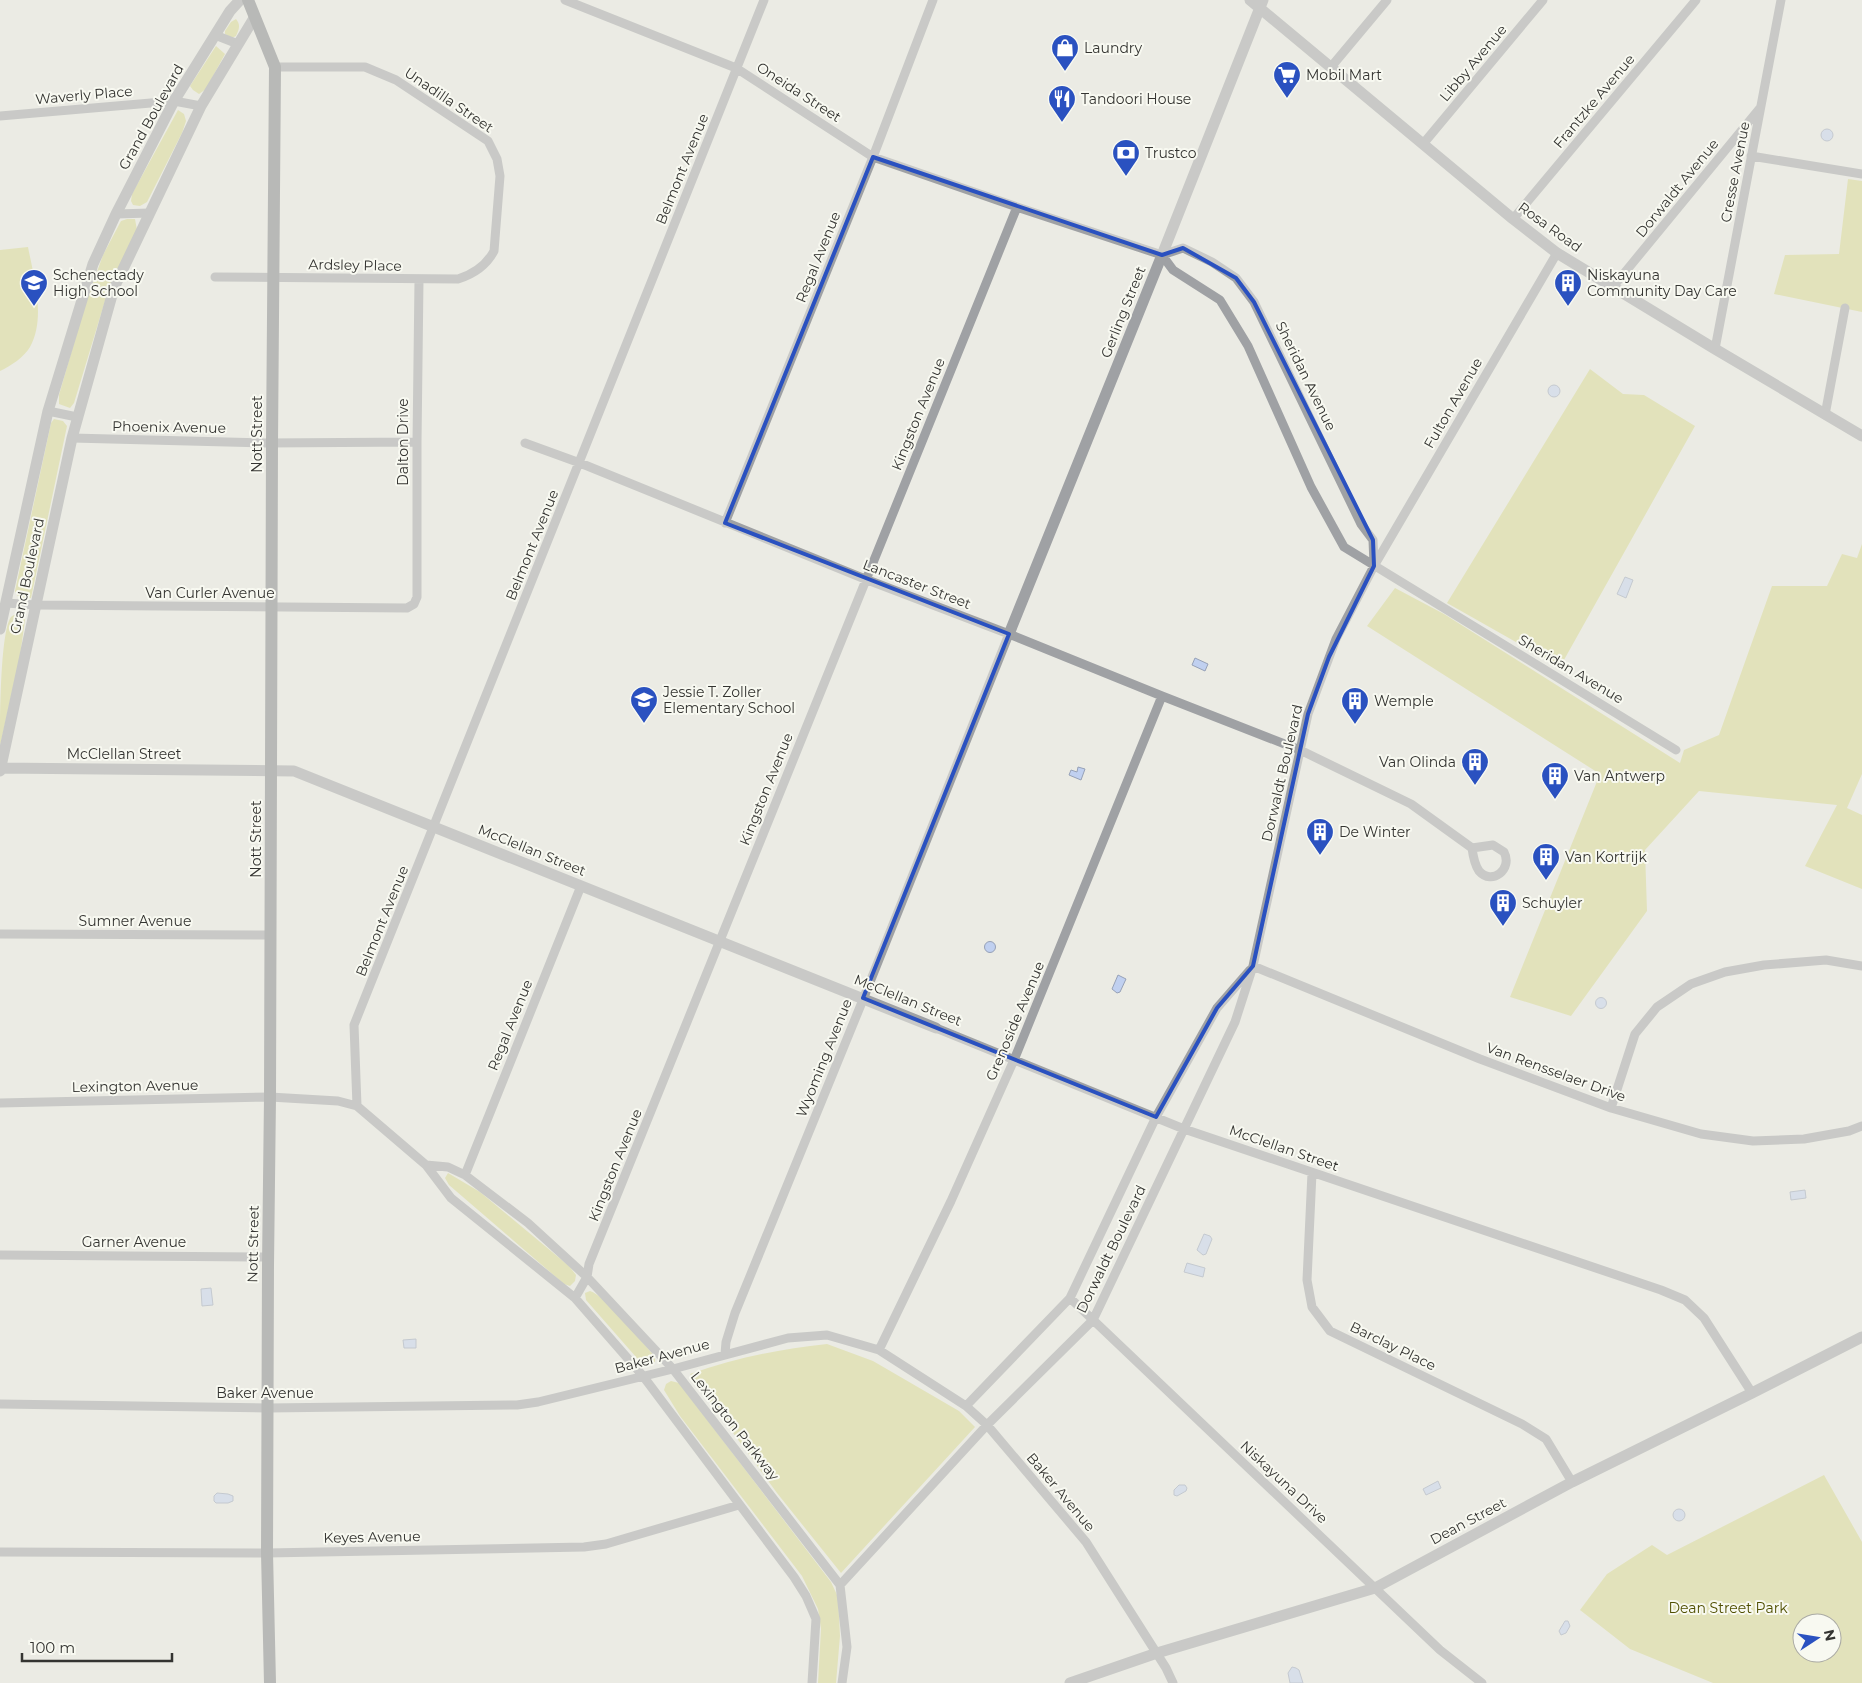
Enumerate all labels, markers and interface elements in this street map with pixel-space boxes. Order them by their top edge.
street label: Libby Avenue [1436,21,1510,105]
shop icon: Laundry [1050,33,1080,72]
place label: Laundry [1084,39,1142,57]
street label: Frantzke Avenue [1549,50,1639,152]
street label: Oneida Street [753,58,845,126]
supermarket icon: Mobil Mart [1272,60,1302,99]
street label: Grand Boulevard [115,61,187,173]
street label: Unadilla Street [401,63,497,137]
place label: Mobil Mart [1306,66,1382,84]
street label: Waverly Place [35,82,133,108]
restaurant icon: Tandoori House [1047,84,1077,123]
place label: Tandoori House [1081,90,1191,108]
street label: Belmont Avenue [652,111,712,227]
street label: Cresse Avenue [1716,120,1754,224]
street label: Dorwaldt Avenue [1632,135,1722,241]
bank icon: Trustco [1111,138,1141,177]
place label: Trustco [1145,144,1197,162]
street label: Rosa Road [1515,198,1585,256]
street label: Regal Avenue [792,209,844,305]
street label: Ardsley Place [308,255,402,275]
street label: Gerling Street [1096,263,1150,361]
place label: Schenectady High School [53,266,144,300]
place label: Niskayuna Community Day Care [1587,266,1737,300]
school or university icon: Schenectady High School [19,268,49,307]
building icon: Niskayuna Community Day Care [1553,268,1583,307]
street label: Sheridan Avenue [1272,318,1340,434]
street label: Fulton Avenue [1420,354,1486,452]
street label: Kingston Avenue [887,355,949,473]
street label: Nott Street [248,395,266,473]
street label: Dalton Drive [394,398,412,486]
street label: Phoenix Avenue [112,417,226,437]
street label: Belmont Avenue [502,487,562,603]
street label: Grand Boulevard [6,516,48,636]
street label: Lancaster Street [860,555,974,613]
street label: Van Curler Avenue [145,584,275,602]
street label: Sheridan Avenue [1515,631,1627,707]
place label: Jessie T. Zoller Elementary School [662,683,795,717]
school or university icon: Jessie T. Zoller Elementary School [629,685,659,724]
building icon: Wemple [1340,686,1370,725]
place label: Wemple [1374,692,1434,710]
street label: Dorwaldt Boulevard [1257,703,1307,843]
street label: Kingston Avenue [735,730,797,848]
street label: McClellan Street [67,745,182,763]
building icon: Van Olinda [1460,747,1490,786]
place label: Van Olinda [1379,753,1456,771]
building icon: Van Antwerp [1540,761,1570,800]
place label: Van Antwerp [1574,767,1665,785]
street label: Nott Street [247,800,265,878]
building icon: De Winter [1305,817,1335,856]
street label: McClellan Street [475,820,589,880]
place label: De Winter [1339,823,1411,841]
building icon: Van Kortrijk [1531,842,1561,881]
place label: Van Kortrijk [1565,848,1647,866]
street label: Belmont Avenue [352,863,412,979]
building icon: Schuyler [1488,888,1518,927]
place label: Schuyler [1522,894,1583,912]
street label: Sumner Avenue [79,912,191,930]
street label: Grenoside Avenue [982,959,1048,1083]
street label: McClellan Street [851,970,965,1030]
street label: Regal Avenue [484,977,536,1073]
street label: Wyoming Avenue [792,996,856,1120]
street label: Van Rensselaer Drive [1484,1038,1628,1106]
street label: Lexington Avenue [71,1076,199,1096]
street label: Kingston Avenue [584,1106,646,1224]
street label: McClellan Street [1227,1121,1341,1175]
street label: Dorwaldt Boulevard [1072,1182,1150,1316]
street label: Nott Street [243,1205,263,1283]
street label: Garner Avenue [82,1233,186,1251]
street label: Barclay Place [1347,1317,1439,1375]
street label: Baker Avenue [613,1335,711,1377]
street label: Lexington Parkway [687,1368,783,1484]
street label: Baker Avenue [216,1384,314,1402]
street label: Niskayuna Drive [1236,1437,1332,1527]
street label: Baker Avenue [1023,1449,1099,1535]
street label: Dean Street [1427,1493,1509,1549]
street label: Keyes Avenue [323,1527,421,1547]
park label: Dean Street Park [1668,1599,1788,1617]
north arrow [1792,1613,1842,1663]
text: N [1820,1628,1840,1643]
scale bar [22,1630,172,1662]
text: 100 m [30,1638,75,1657]

